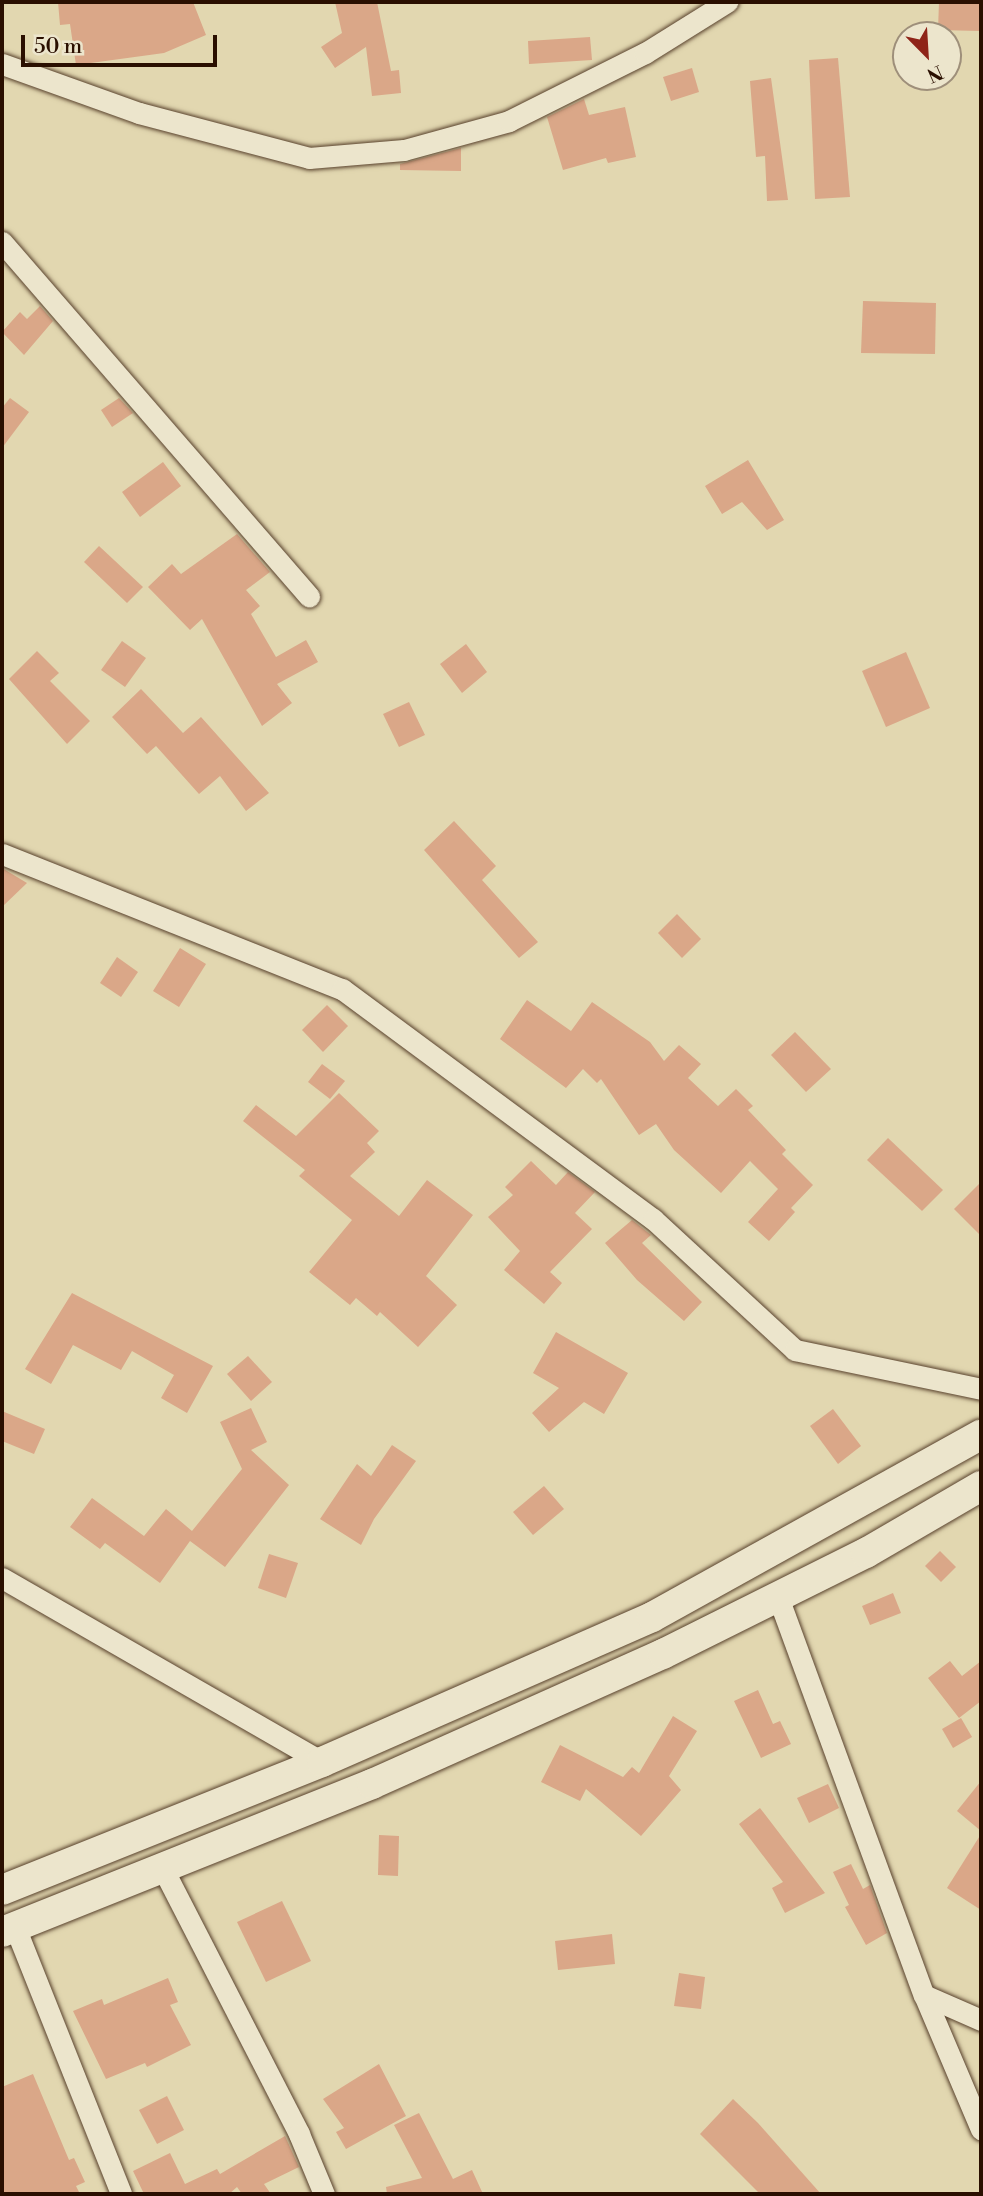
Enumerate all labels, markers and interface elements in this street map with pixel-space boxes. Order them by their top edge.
scale bar [24,21,220,65]
north arrow [892,21,962,91]
text: 50 m [34,34,82,60]
text: N [923,59,946,87]

